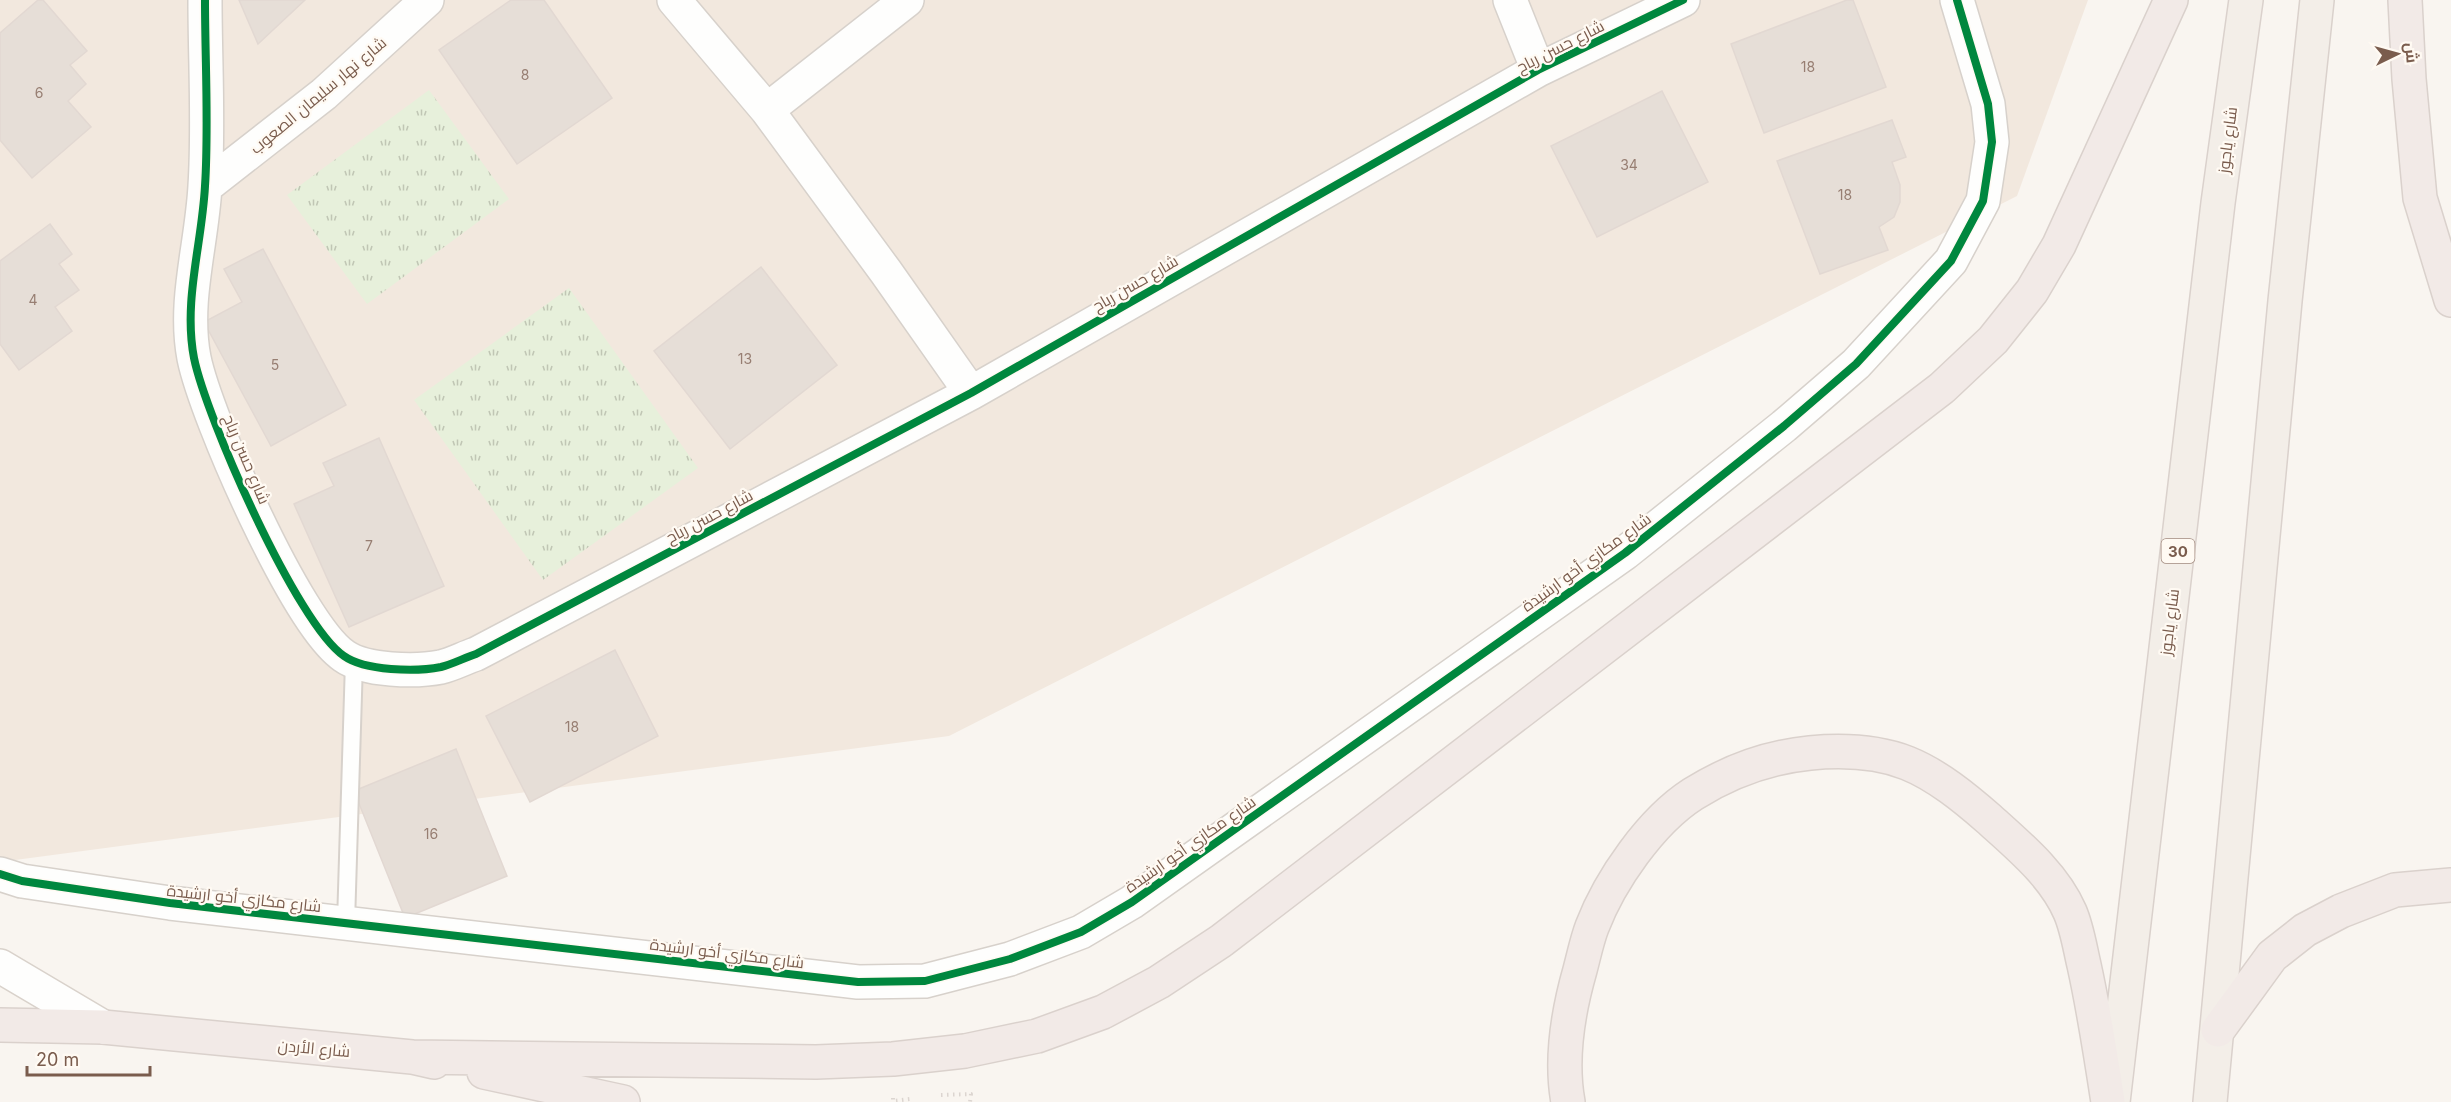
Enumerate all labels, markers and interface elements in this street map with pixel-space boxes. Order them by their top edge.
street label: شارع حسن رباح [1513,15,1608,78]
north arrow [2367,24,2427,84]
street label: شارع نهار سليمان الصعوب [246,32,391,159]
text: ش [2401,42,2423,64]
house number: 18 [1801,58,1815,75]
house number: 8 [521,66,529,83]
house number: 6 [35,84,43,101]
street label: شارع ياجوز [2213,106,2243,176]
house number: 34 [1620,156,1638,173]
house number: 18 [1838,186,1852,203]
street label: شارع حسن رباح [1088,250,1183,317]
house number: 4 [28,291,38,308]
house number: 13 [738,350,752,367]
house number: 5 [271,356,279,373]
street label: شارع حسن رباح [217,411,275,508]
street label: شارع حسن رباح [662,485,757,549]
street label: شارع مكازي أخو ارشيدة [1517,508,1657,619]
house number: 7 [365,537,373,554]
road number: 30 [2162,539,2194,563]
street label: شارع ياجوز [2155,588,2185,658]
house number: 18 [565,718,579,735]
street label: شارع مكازي أخو ارشيدة [1121,791,1262,900]
house number: 16 [424,825,438,842]
street label: شارع مكازي أخو ارشيدة [165,880,322,920]
street label: شارع مكازي أخو ارشيدة [648,934,805,976]
street label: شارع الأردن [277,1035,351,1063]
scale bar [27,1039,150,1077]
text: 20 m [36,1049,79,1070]

